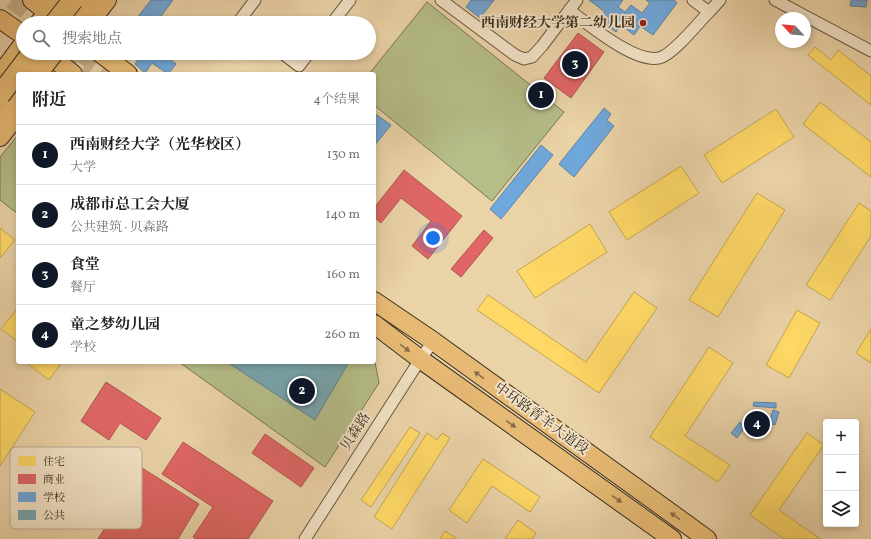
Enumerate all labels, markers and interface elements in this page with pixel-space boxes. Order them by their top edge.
north arrow [775,12,811,48]
place label: 西南财经大学第二幼儿园 [481,14,635,33]
search box [16,16,376,60]
marker: 西南财经大学第二幼儿园 [638,18,648,28]
icon: search [30,27,52,49]
text: 搜索地点 [62,29,122,50]
pin: 3 [562,49,588,79]
pin: 1 [528,80,554,110]
text: 附近 [32,89,66,112]
text: 4个结果 [313,91,360,109]
text: 西南财经大学（光华校区） [70,135,250,156]
text: 1 [42,146,48,164]
text: 130 m [327,146,360,164]
text: 大学 [70,159,96,177]
text: 成都市总工会大厦 [70,195,190,216]
text: 2 [42,206,48,224]
text: 140 m [326,206,360,224]
text: 公共建筑 · 贝森路 [70,219,169,237]
your location [423,228,443,248]
text: 食堂 [70,255,100,276]
text: 3 [42,266,48,284]
text: 160 m [326,266,360,284]
text: 餐厅 [70,279,96,297]
text: 童之梦幼儿园 [70,315,160,336]
text: 4 [41,326,49,344]
text: 260 m [325,326,360,344]
text: 学校 [70,339,96,357]
one-way arrow [400,344,410,352]
one-way arrow [474,371,484,379]
pin: 2 [289,376,315,406]
street label: 中环路青羊大道段 [490,378,592,460]
street label: 贝森路 [337,409,375,455]
pin: 4 [744,409,770,439]
map controls [823,419,859,527]
button: + [823,419,859,455]
one-way arrow [505,420,516,428]
legend [10,447,142,529]
text: 住宅 [43,455,65,470]
button: − [823,455,859,491]
text: 商业 [43,473,65,488]
text: 学校 [43,491,65,506]
button: layers [823,491,859,527]
one-way arrow [611,495,622,503]
text: 公共 [43,509,65,524]
one-way arrow [670,512,681,520]

